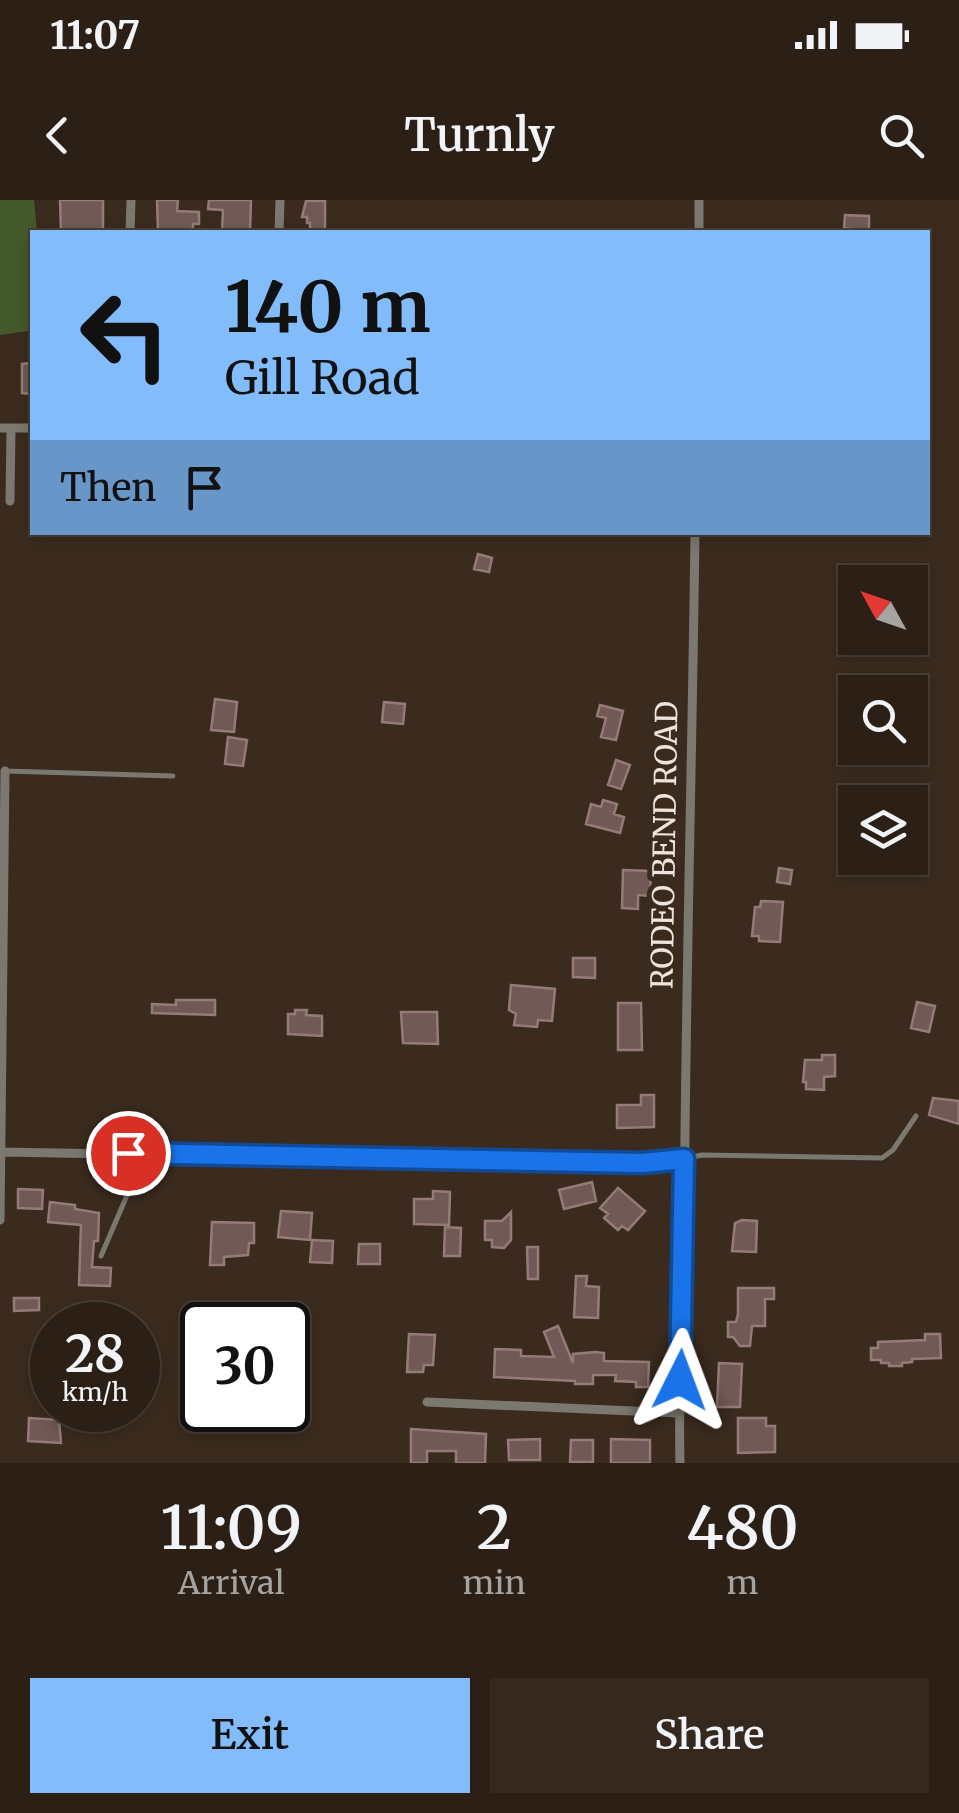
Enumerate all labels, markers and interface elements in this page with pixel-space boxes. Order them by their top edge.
text: 11:07 [50,12,140,59]
text: Turnly [404,107,555,163]
icon: back [30,108,85,163]
icon: search [874,108,929,163]
text: 140 m [225,263,431,351]
icon: left [60,270,190,400]
text: Gill Road [225,350,420,406]
icon: arrive [177,460,232,515]
text: Then [60,464,157,511]
north arrow [838,565,928,655]
map controls [838,565,928,875]
button: search [838,675,928,765]
street label: RODEO BEND ROAD [642,701,686,989]
button: layers [838,785,928,875]
pin [86,1111,171,1196]
icon: arrive [101,1126,156,1181]
speed limit sign: 30 [180,1302,310,1432]
text: 28 [65,1323,125,1386]
position arrow [628,1328,732,1432]
text: km/h [62,1376,128,1408]
text: 11:09 [160,1490,302,1565]
text: 2 [476,1490,512,1565]
text: 480 [686,1490,799,1565]
text: Arrival [178,1563,285,1603]
text: min [463,1563,526,1603]
text: m [727,1563,758,1603]
button: Exit [30,1678,470,1793]
button: Share [490,1678,929,1793]

